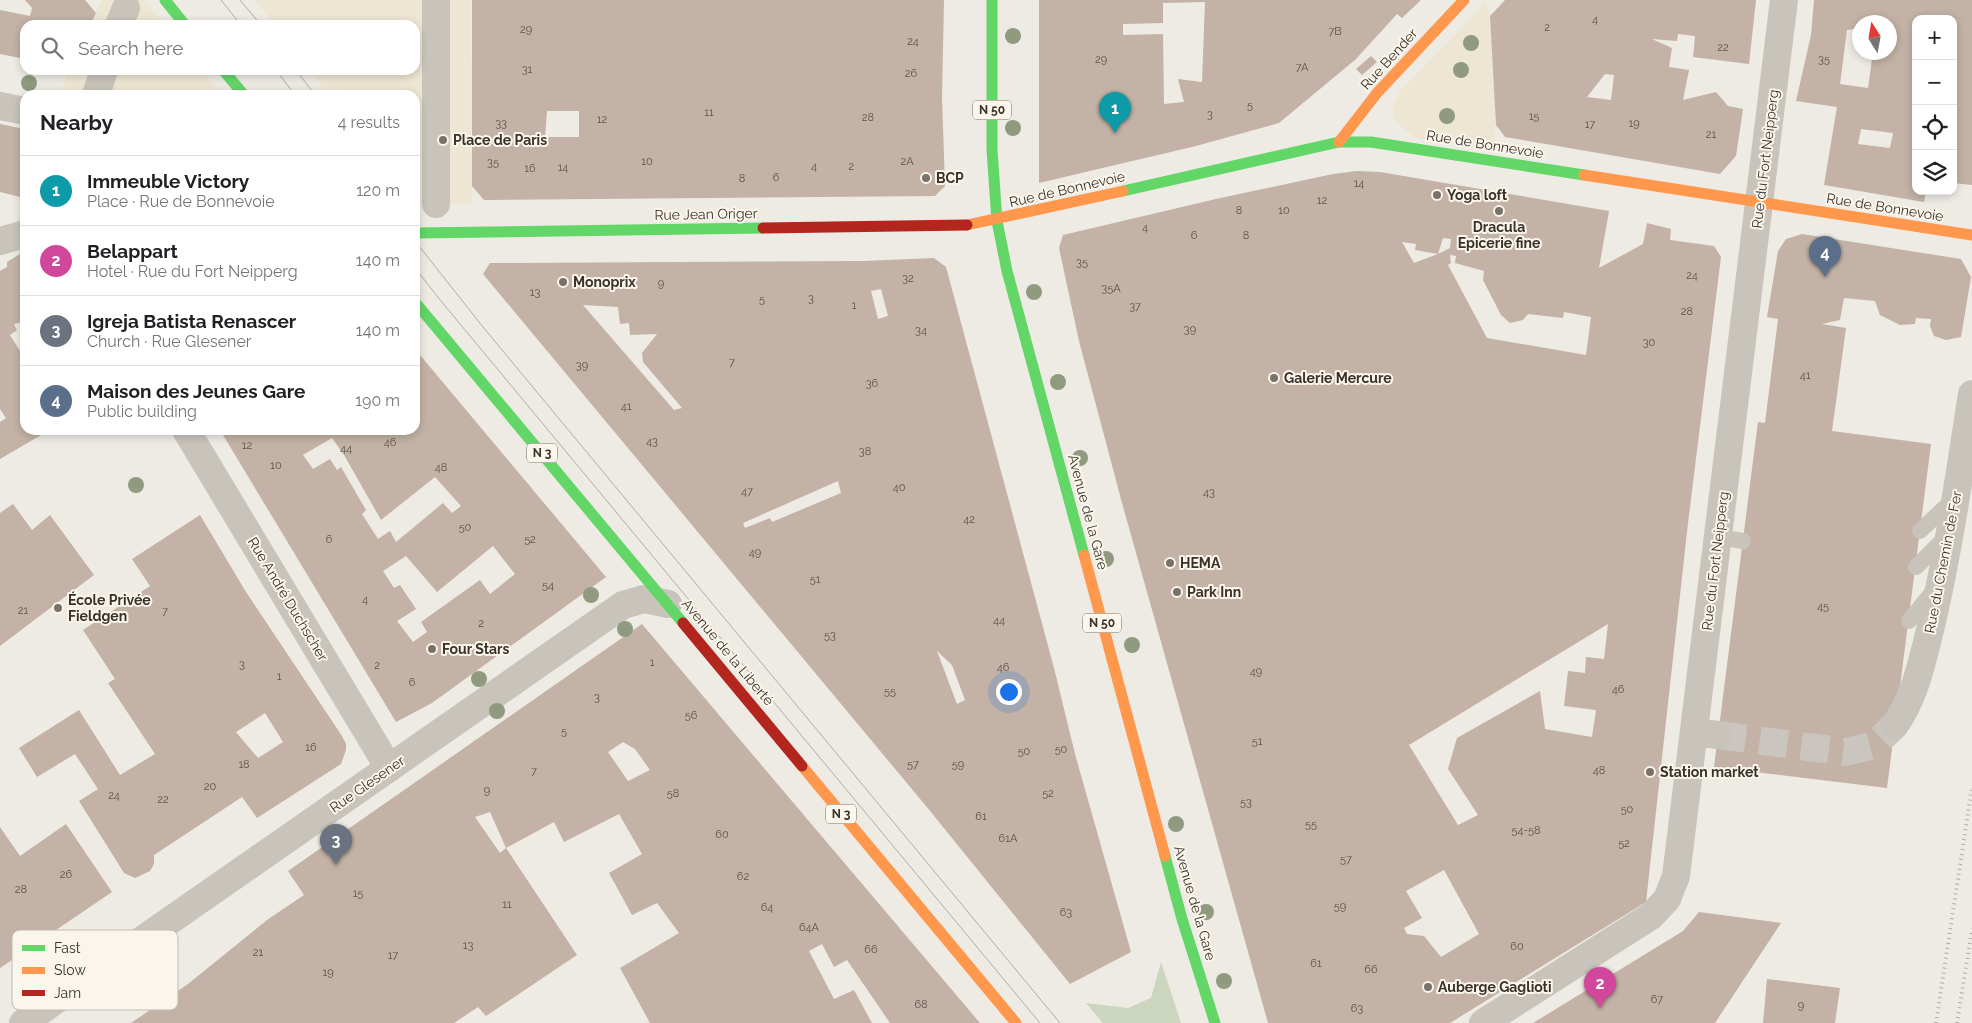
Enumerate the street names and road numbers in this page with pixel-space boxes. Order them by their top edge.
street label: Rue Bender [1357,25,1421,93]
street label: Rue du Fort Neipperg [1749,89,1781,229]
road number: N 50 [973,100,1011,120]
street label: Rue de Bonnevoie [1425,127,1545,161]
street label: Rue de Bonnevoie [1007,168,1127,210]
street label: Rue de Bonnevoie [1825,190,1945,224]
street label: Rue Jean Origer [654,205,758,223]
road number: N 3 [527,443,557,462]
street label: Avenue de la Gare [1065,453,1111,571]
street label: Rue du Chemin de Fer [1921,489,1965,635]
street label: Rue du Fort Neipperg [1699,491,1731,631]
street label: Rue André Duchscher [245,534,331,664]
street label: Avenue de la Liberté [679,596,777,708]
road number: N 50 [1083,614,1121,632]
street label: Rue Glesener [327,752,407,816]
road number: N 3 [826,804,856,824]
street label: Avenue de la Gare [1171,844,1219,962]

